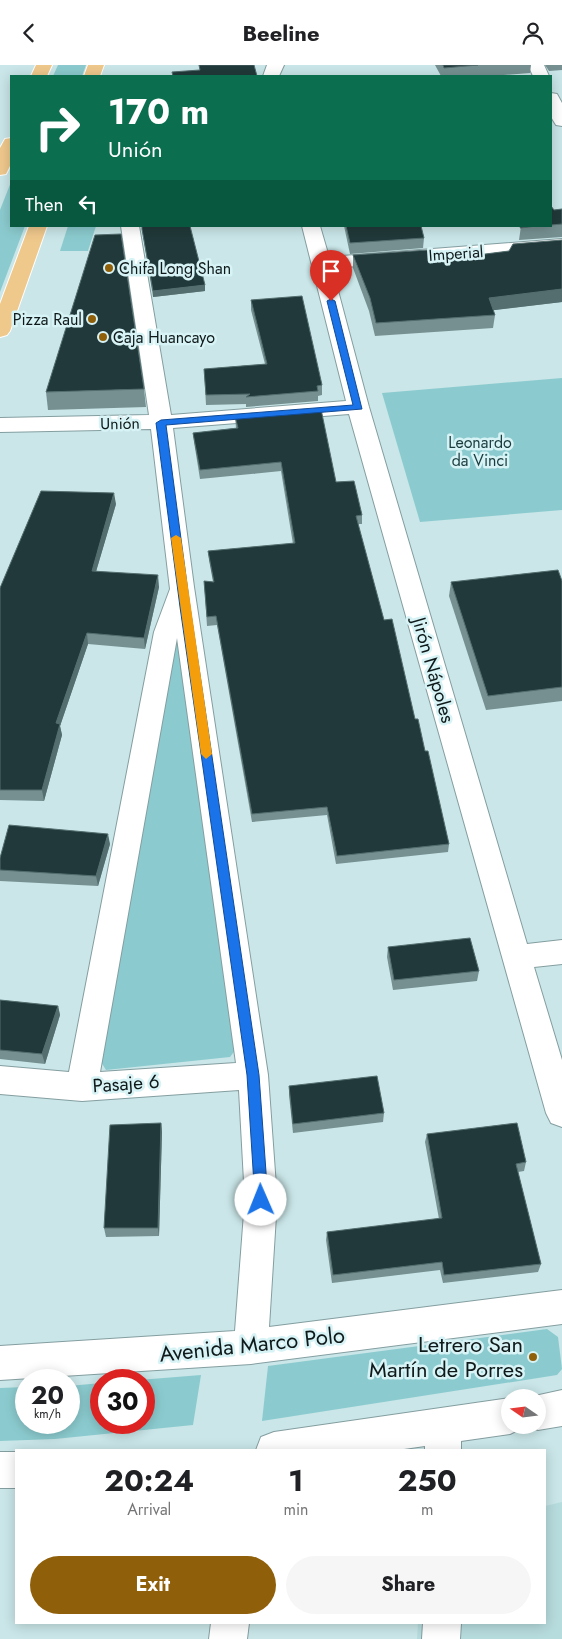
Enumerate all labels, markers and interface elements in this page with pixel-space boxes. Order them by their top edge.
text: Beeline [242,17,320,49]
icon: back [15,19,43,47]
icon: person [519,19,547,47]
text: 170 m [108,87,209,137]
icon: right [25,95,90,160]
text: Unión [108,133,163,165]
icon: left [74,190,102,218]
text: Then [25,191,64,218]
street label: Imperial [428,240,484,267]
pin [310,250,352,301]
place label: Chifa Long Shan [119,257,231,280]
icon: arrive [317,257,345,285]
marker: Chifa Long Shan [103,262,115,274]
place label: Pizza Raul [13,308,82,331]
marker: Pizza Raul [86,313,98,325]
place label: Caja Huancayo [113,326,215,349]
marker: Caja Huancayo [97,331,109,343]
street label: Unión [100,412,140,435]
park label: Leonardo da Vinci [448,431,512,472]
street label: Jirón Nápoles [405,611,462,726]
street label: Pasaje 6 [92,1068,160,1099]
position arrow [234,1173,286,1225]
street label: Avenida Marco Polo [158,1318,346,1370]
place label: Letrero San Martín de Porres [369,1328,523,1385]
marker: Letrero San Martín de Porres [527,1351,539,1363]
speed limit sign: 30 [90,1369,155,1434]
text: 20 [31,1377,64,1413]
north arrow [501,1389,546,1434]
map controls [501,1389,546,1434]
text: km/h [34,1405,61,1423]
text: 20:24 [104,1459,194,1502]
text: 1 [288,1459,304,1502]
text: 250 [398,1459,457,1502]
text: Arrival [127,1498,171,1521]
text: min [283,1498,308,1521]
text: m [421,1498,433,1521]
button: Exit [30,1556,276,1614]
button: Share [286,1556,531,1614]

